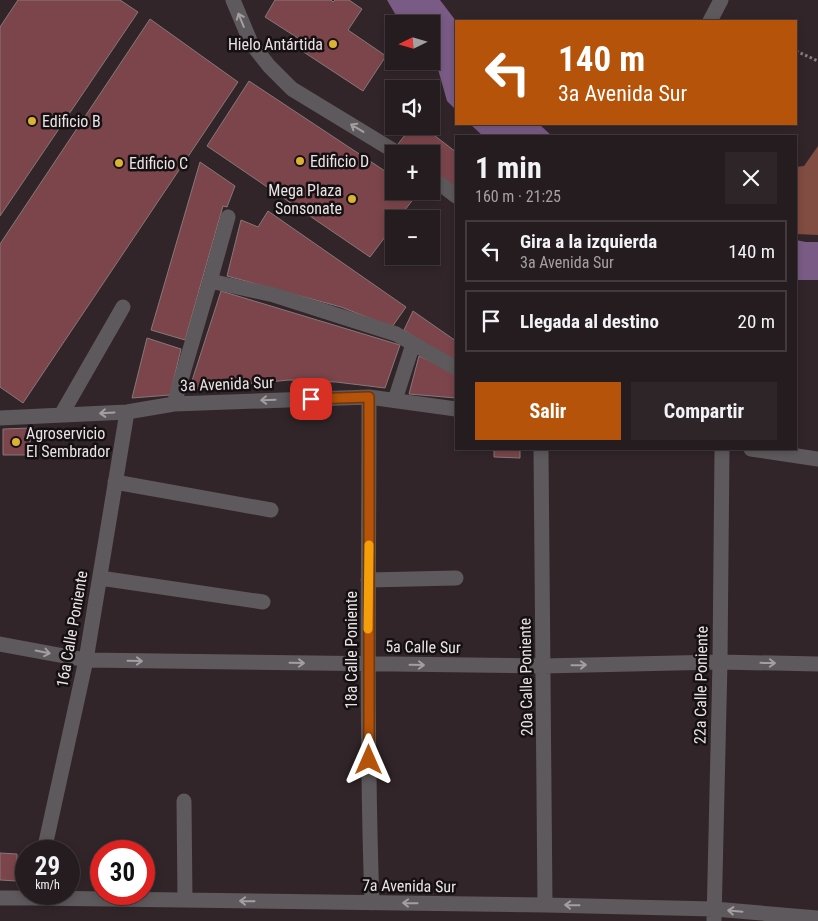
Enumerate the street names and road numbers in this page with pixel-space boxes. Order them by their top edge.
street label: 3a Avenida Sur [180,373,274,395]
street label: 16a Calle Poniente [52,569,92,689]
street label: 18a Calle Poniente [342,591,361,709]
street label: 20a Calle Poniente [515,618,537,736]
street label: 22a Calle Poniente [690,626,712,744]
street label: 5a Calle Sur [385,637,461,657]
street label: 7a Avenida Sur [362,876,456,896]

